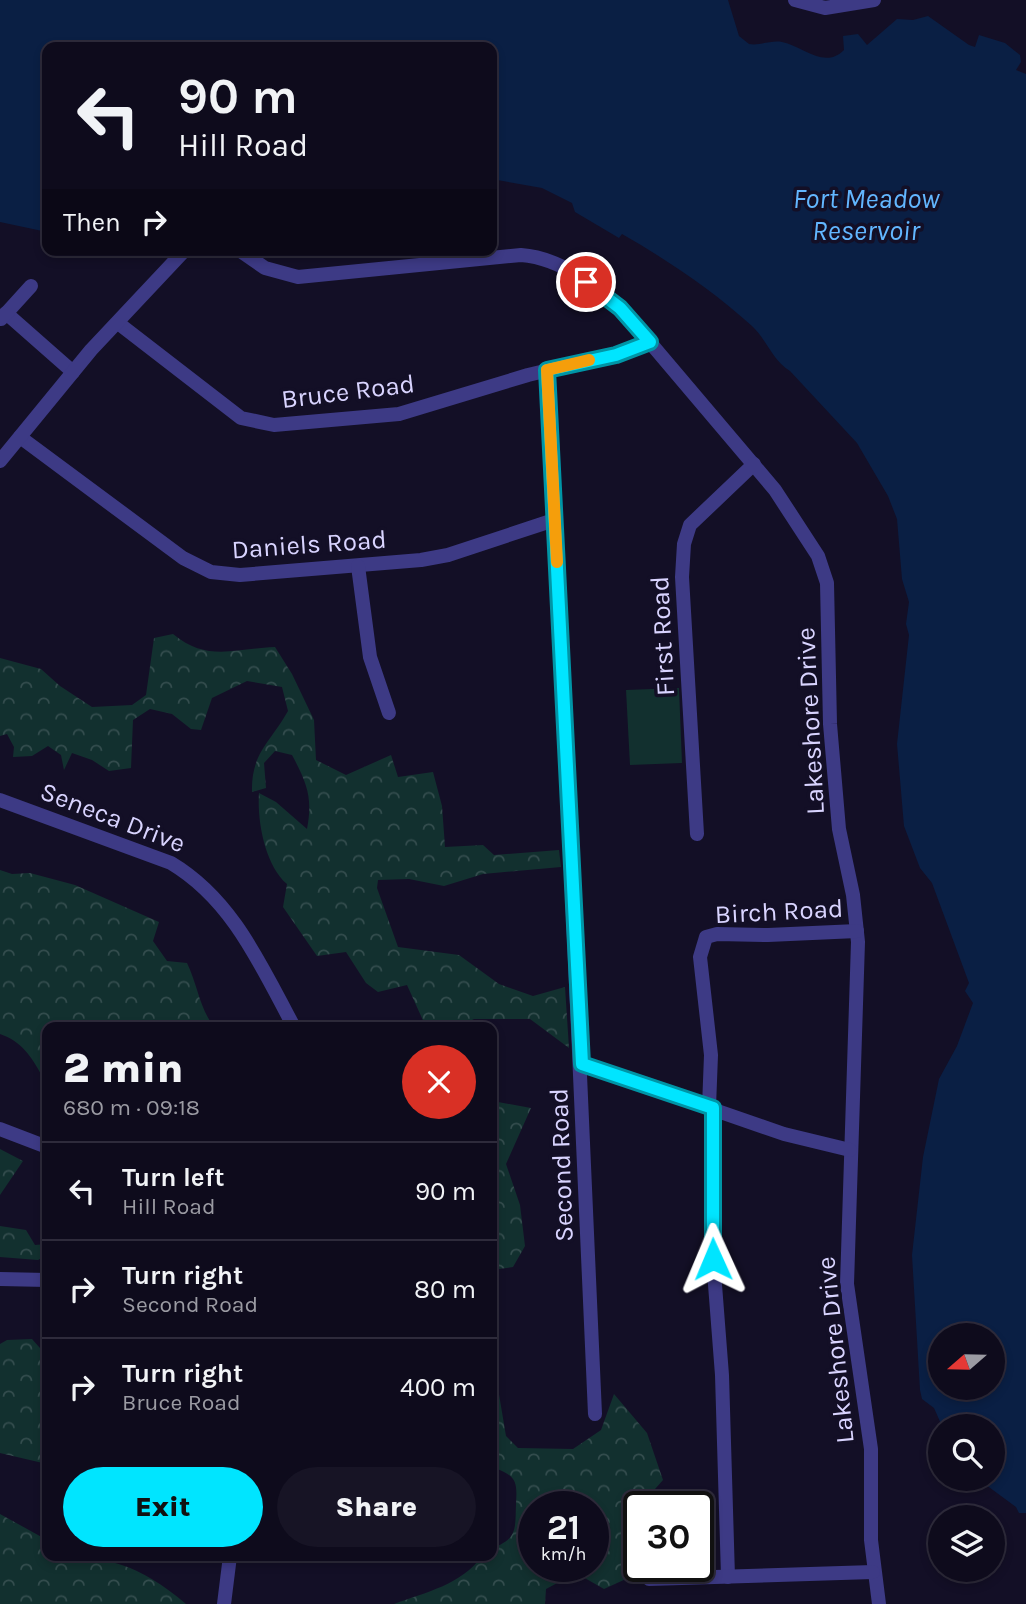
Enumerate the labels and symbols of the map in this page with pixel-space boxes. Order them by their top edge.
water label: Fort Meadow Reservoir [793,182,941,247]
pin [556,252,616,312]
street label: Bruce Road [280,368,417,415]
street label: Daniels Road [231,524,388,565]
street label: First Road [644,575,681,697]
street label: Lakeshore Drive [790,626,831,816]
street label: Seneca Drive [36,776,190,859]
street label: Birch Road [714,893,844,930]
street label: Second Road [543,1088,580,1242]
position arrow [676,1222,750,1296]
street label: Lakeshore Drive [810,1255,861,1445]
north arrow [928,1323,1004,1400]
speed limit sign: 30 [623,1491,714,1582]

